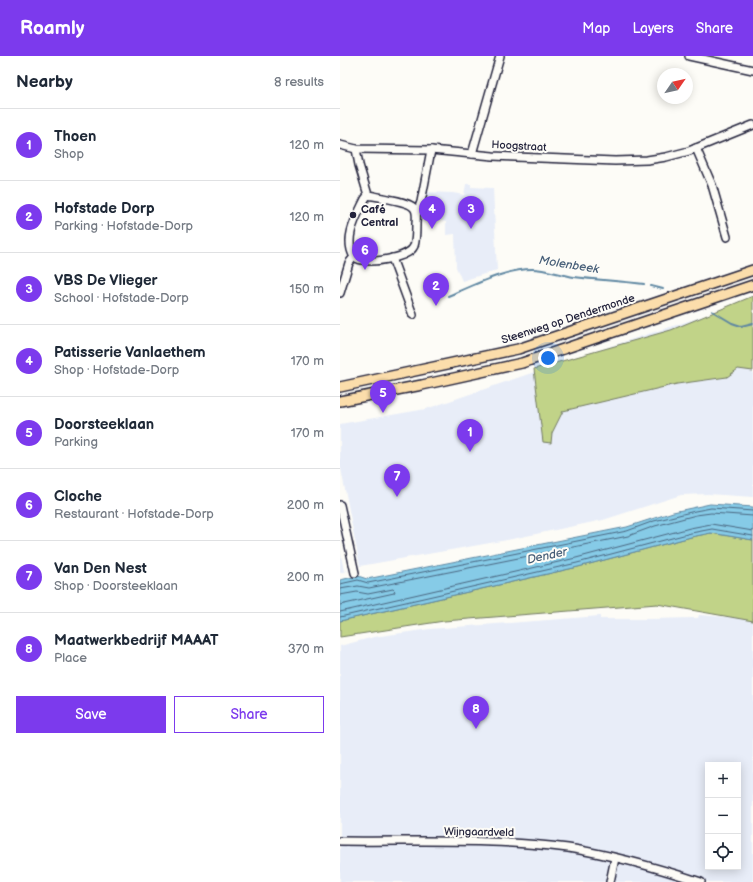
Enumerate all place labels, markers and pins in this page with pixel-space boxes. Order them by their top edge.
pin: 4 [419,196,445,229]
pin: 3 [458,196,484,229]
place label: Café Central [361,203,398,229]
marker: Café Central [348,210,358,220]
pin: 6 [352,237,378,270]
pin: 2 [423,273,449,306]
pin: 5 [370,380,396,413]
pin: 1 [457,419,483,452]
pin: 7 [384,464,410,497]
pin: 8 [463,696,489,729]

